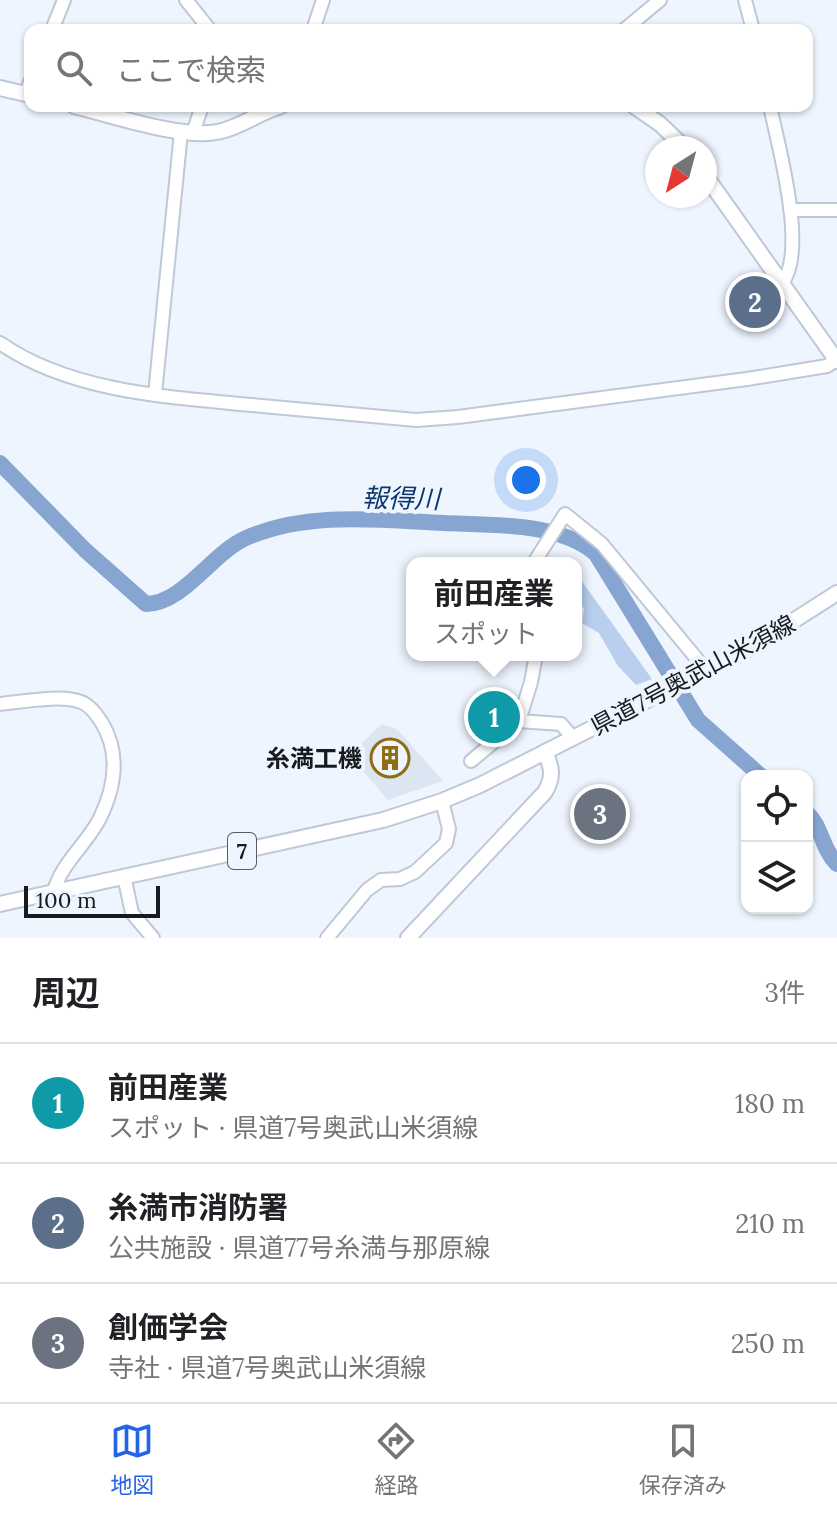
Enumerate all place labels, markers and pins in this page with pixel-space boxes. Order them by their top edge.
pin: 2 [729,272,781,332]
pin: 1 [468,687,520,747]
building icon: 糸満工機 [369,737,411,779]
place label: 糸満工機 [266,743,362,774]
pin: 3 [574,784,626,844]

